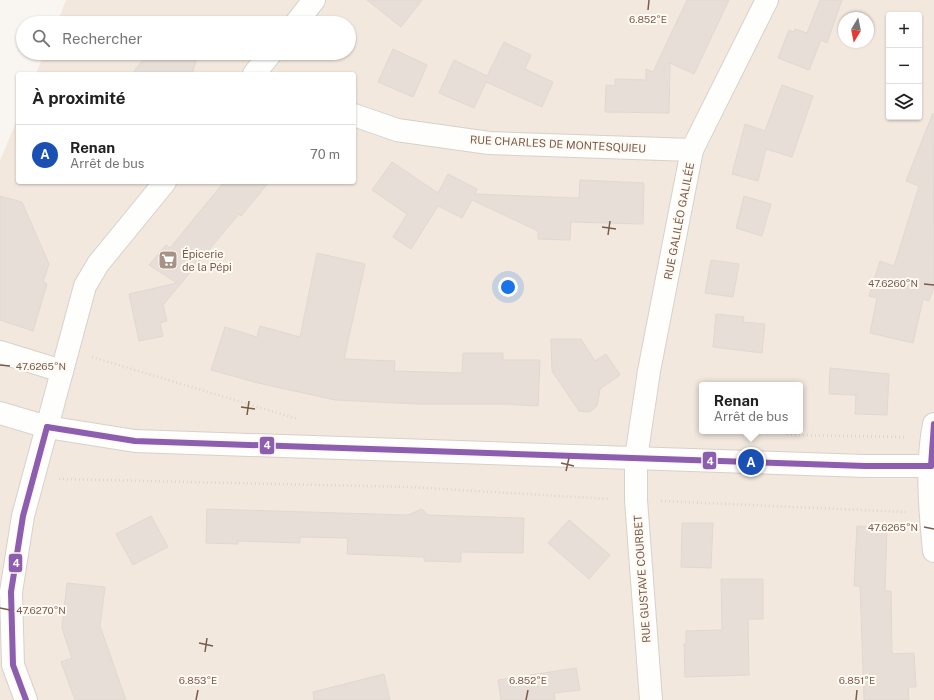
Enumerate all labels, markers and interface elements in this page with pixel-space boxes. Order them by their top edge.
north arrow [838,12,874,48]
map controls [886,12,922,120]
button: + [886,12,922,48]
text: 6.852°E [629,13,667,25]
search box [16,16,356,60]
icon: search [30,27,52,49]
text: Rechercher [62,30,142,47]
button: − [886,48,922,84]
button: layers [886,84,922,120]
text: À proximité [32,88,126,108]
street label: RUE CHARLES DE MONTESQUIEU [470,133,646,155]
text: Renan [70,139,115,156]
text: A [40,147,50,162]
text: 70 m [310,147,340,162]
text: Arrêt de bus [70,156,144,171]
street label: RUE GALILÉO GALILÉE [661,161,696,281]
place label: Épicerie de la Pépi [182,247,232,273]
supermarket icon: Épicerie de la Pépi [157,249,179,271]
your location [498,277,518,297]
text: 47.6260°N [868,277,918,289]
text: 47.6265°N [16,360,66,372]
popup [699,382,803,434]
text: Renan [714,392,759,409]
text: Arrêt de bus [714,409,788,424]
line badge: 4 [259,436,275,455]
text: 4 [263,439,271,451]
pin: A [738,447,764,477]
line badge: 4 [702,451,717,470]
text: 4 [706,455,714,467]
street label: RUE GUSTAVE COURBET [632,514,652,643]
text: 47.6265°N [868,521,918,533]
line badge: 4 [8,553,23,573]
text: 4 [12,557,20,569]
text: 47.6270°N [16,604,66,616]
text: 6.853°E [179,674,217,686]
text: 6.852°E [509,674,547,686]
text: 6.851°E [839,674,875,686]

